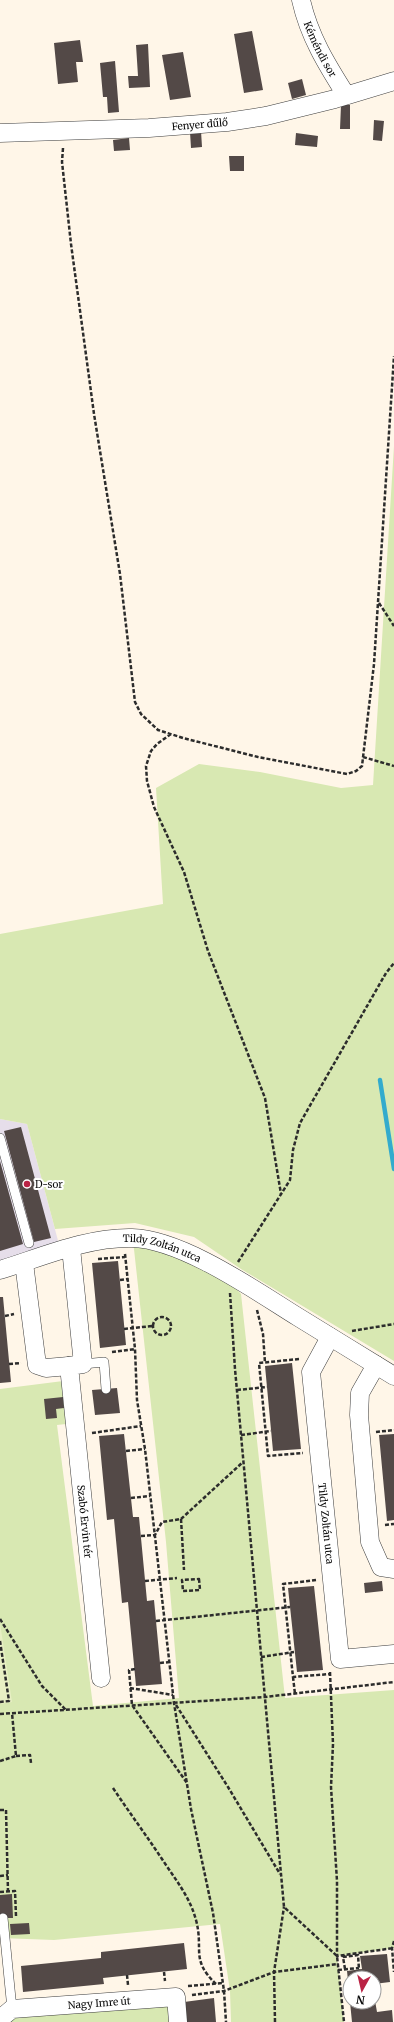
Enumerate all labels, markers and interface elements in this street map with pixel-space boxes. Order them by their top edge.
street label: Kéméndi sor [301,20,340,80]
street label: Fenyer dűlő [171,116,229,133]
place label: D-sor [35,1178,63,1191]
marker: D-sor [22,1179,32,1189]
street label: Tildy Zoltán utca [123,1232,204,1266]
street label: Tildy Zoltán utca [315,1482,336,1565]
street label: Szabó Ervin tér [74,1484,95,1559]
north arrow [342,1970,382,2010]
text: N [355,1992,366,2007]
street label: Nagy Imre út [67,1994,131,2012]

